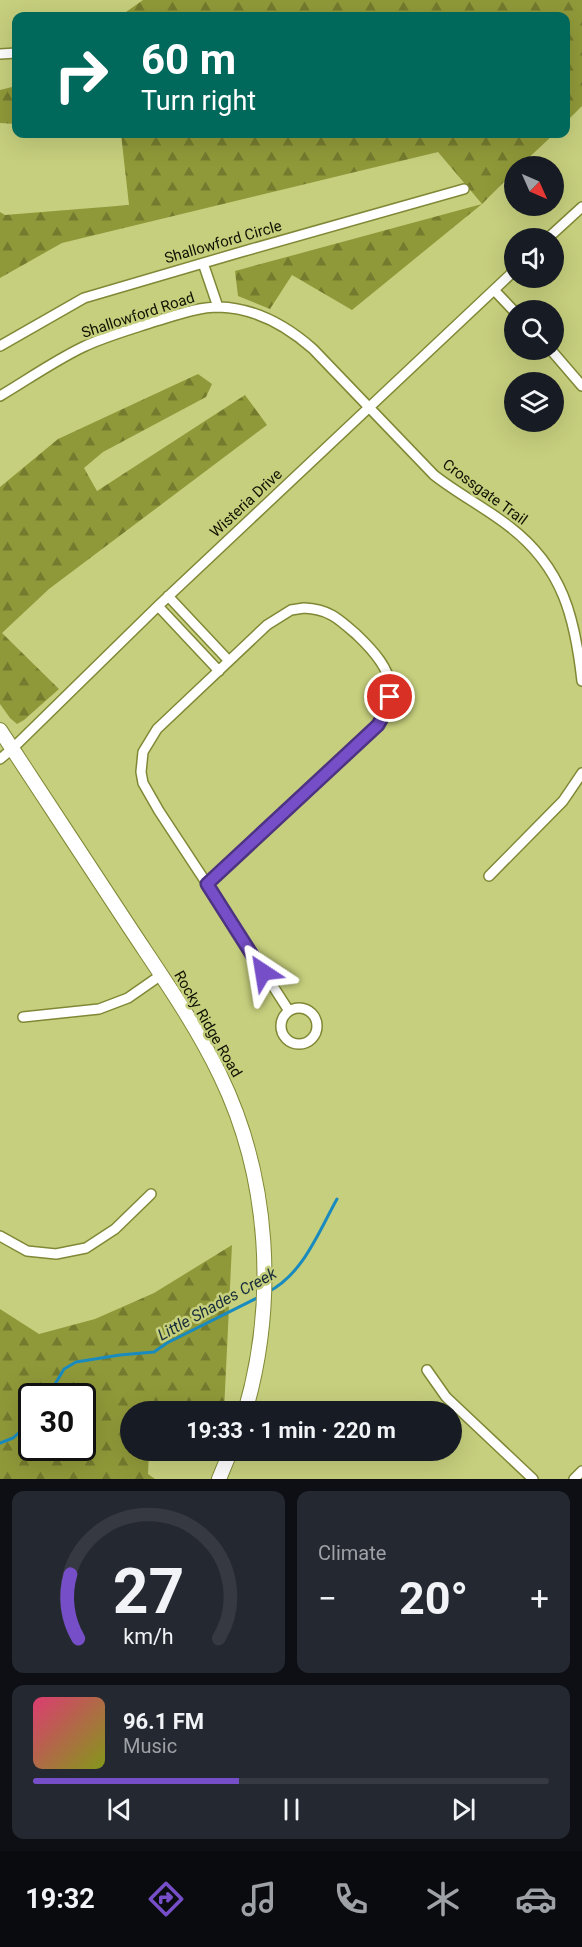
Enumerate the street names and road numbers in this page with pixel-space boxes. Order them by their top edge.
street label: Shallowford Circle [162,217,284,267]
street label: Shallowford Road [79,288,197,342]
street label: Crossgate Trail [439,455,531,529]
street label: Wisteria Drive [206,465,286,541]
street label: Rocky Ridge Road [170,968,246,1080]

